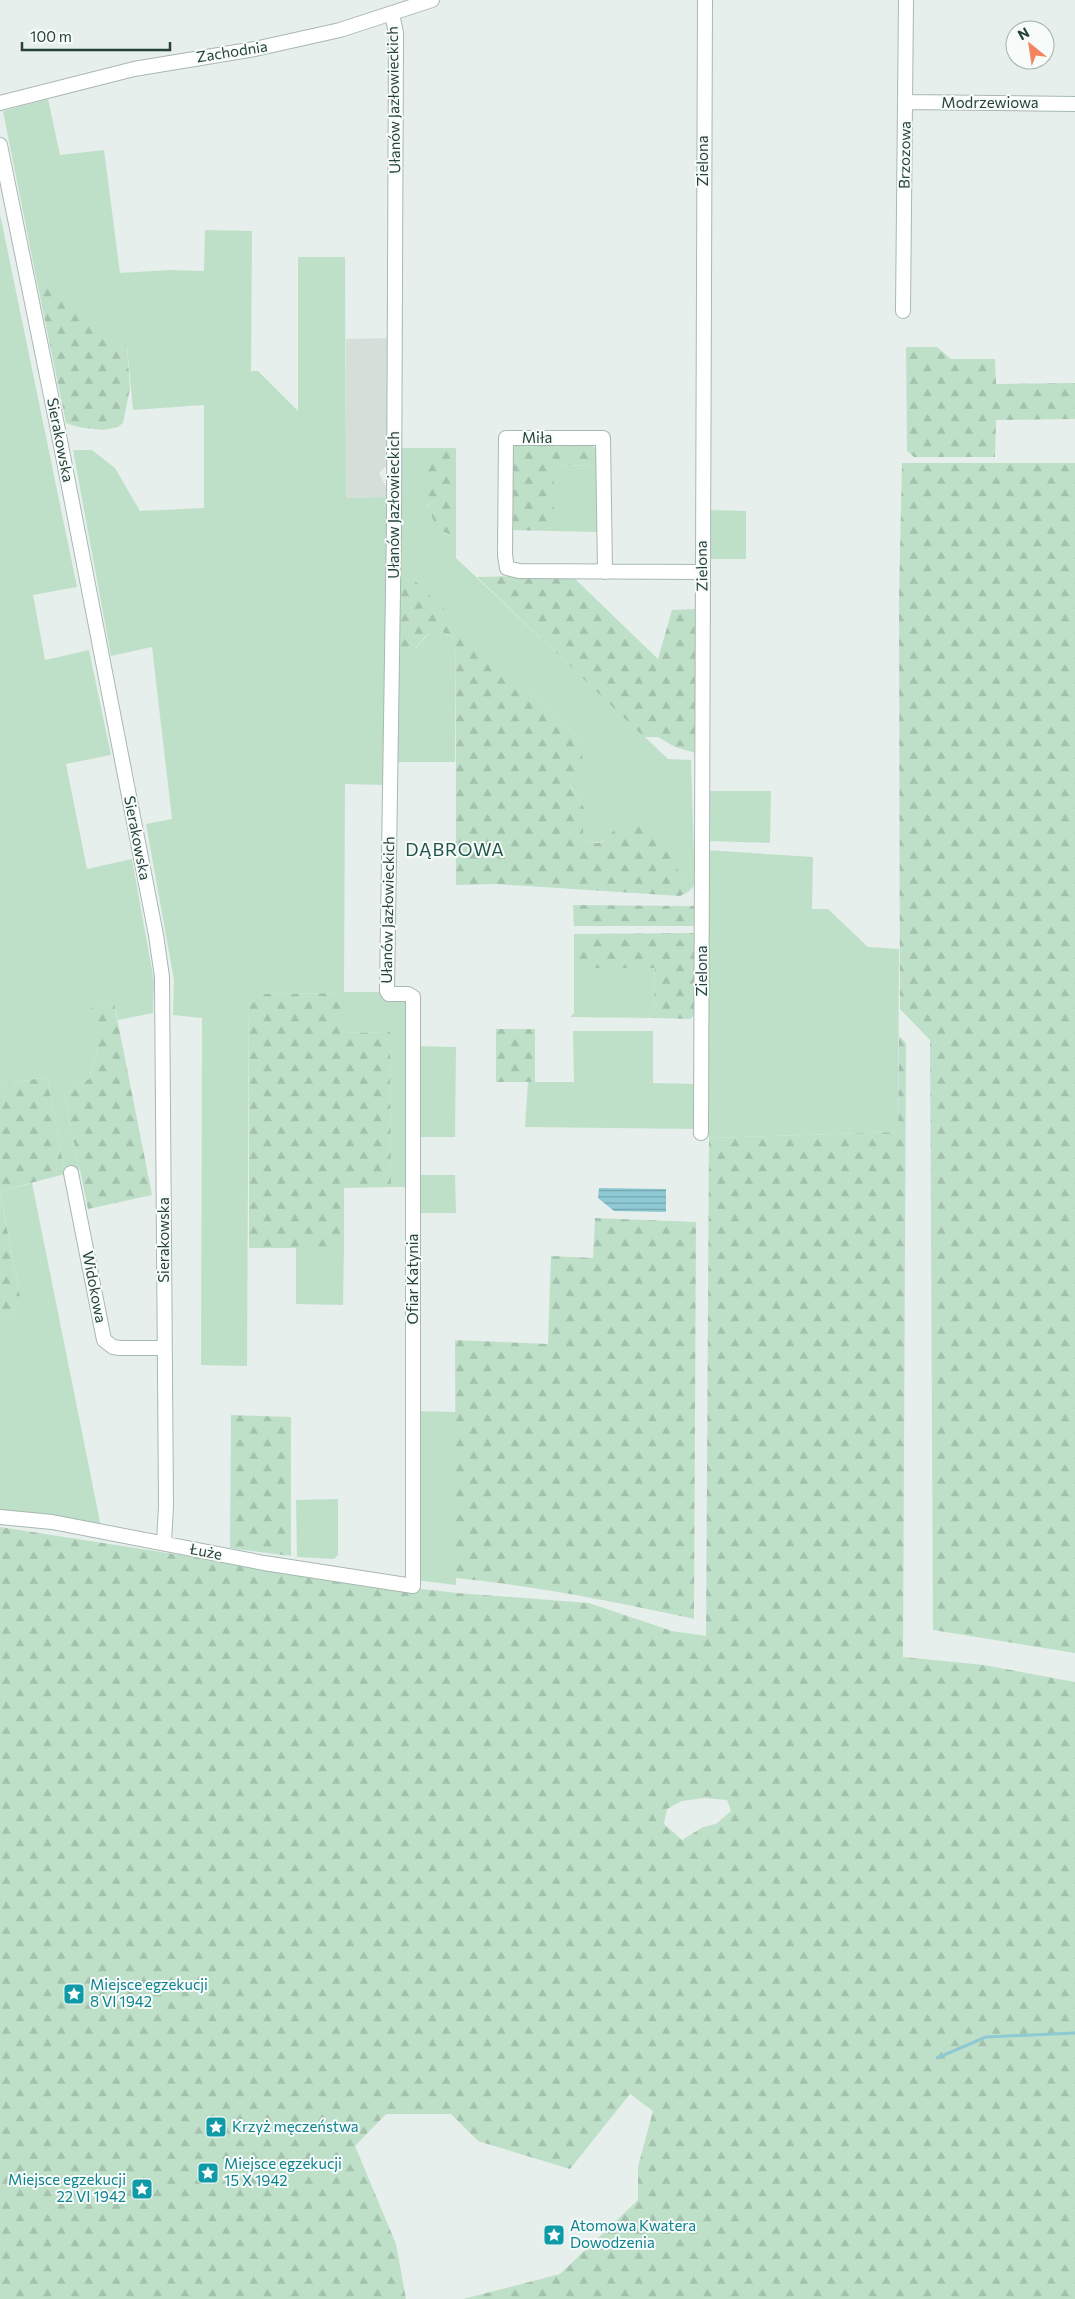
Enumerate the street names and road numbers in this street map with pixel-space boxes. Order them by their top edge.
street label: Ułanów Jazłowieckich [383,26,403,174]
street label: Zachodnia [195,37,269,66]
street label: Modrzewiowa [941,93,1039,111]
street label: Brzozowa [894,121,914,189]
street label: Zielona [693,135,711,187]
street label: Sierakowska [44,396,78,483]
street label: Miła [522,428,552,446]
street label: Ułanów Jazłowieckich [384,431,402,579]
street label: Zielona [692,540,710,592]
street label: Sierakowska [121,794,155,881]
street label: Ułanów Jazłowieckich [377,836,397,984]
street label: Zielona [692,945,710,997]
street label: Sierakowska [154,1197,172,1283]
street label: Ofiar Katynia [403,1234,421,1324]
street label: Widokowa [79,1249,111,1324]
street label: Łuże [188,1539,224,1563]

